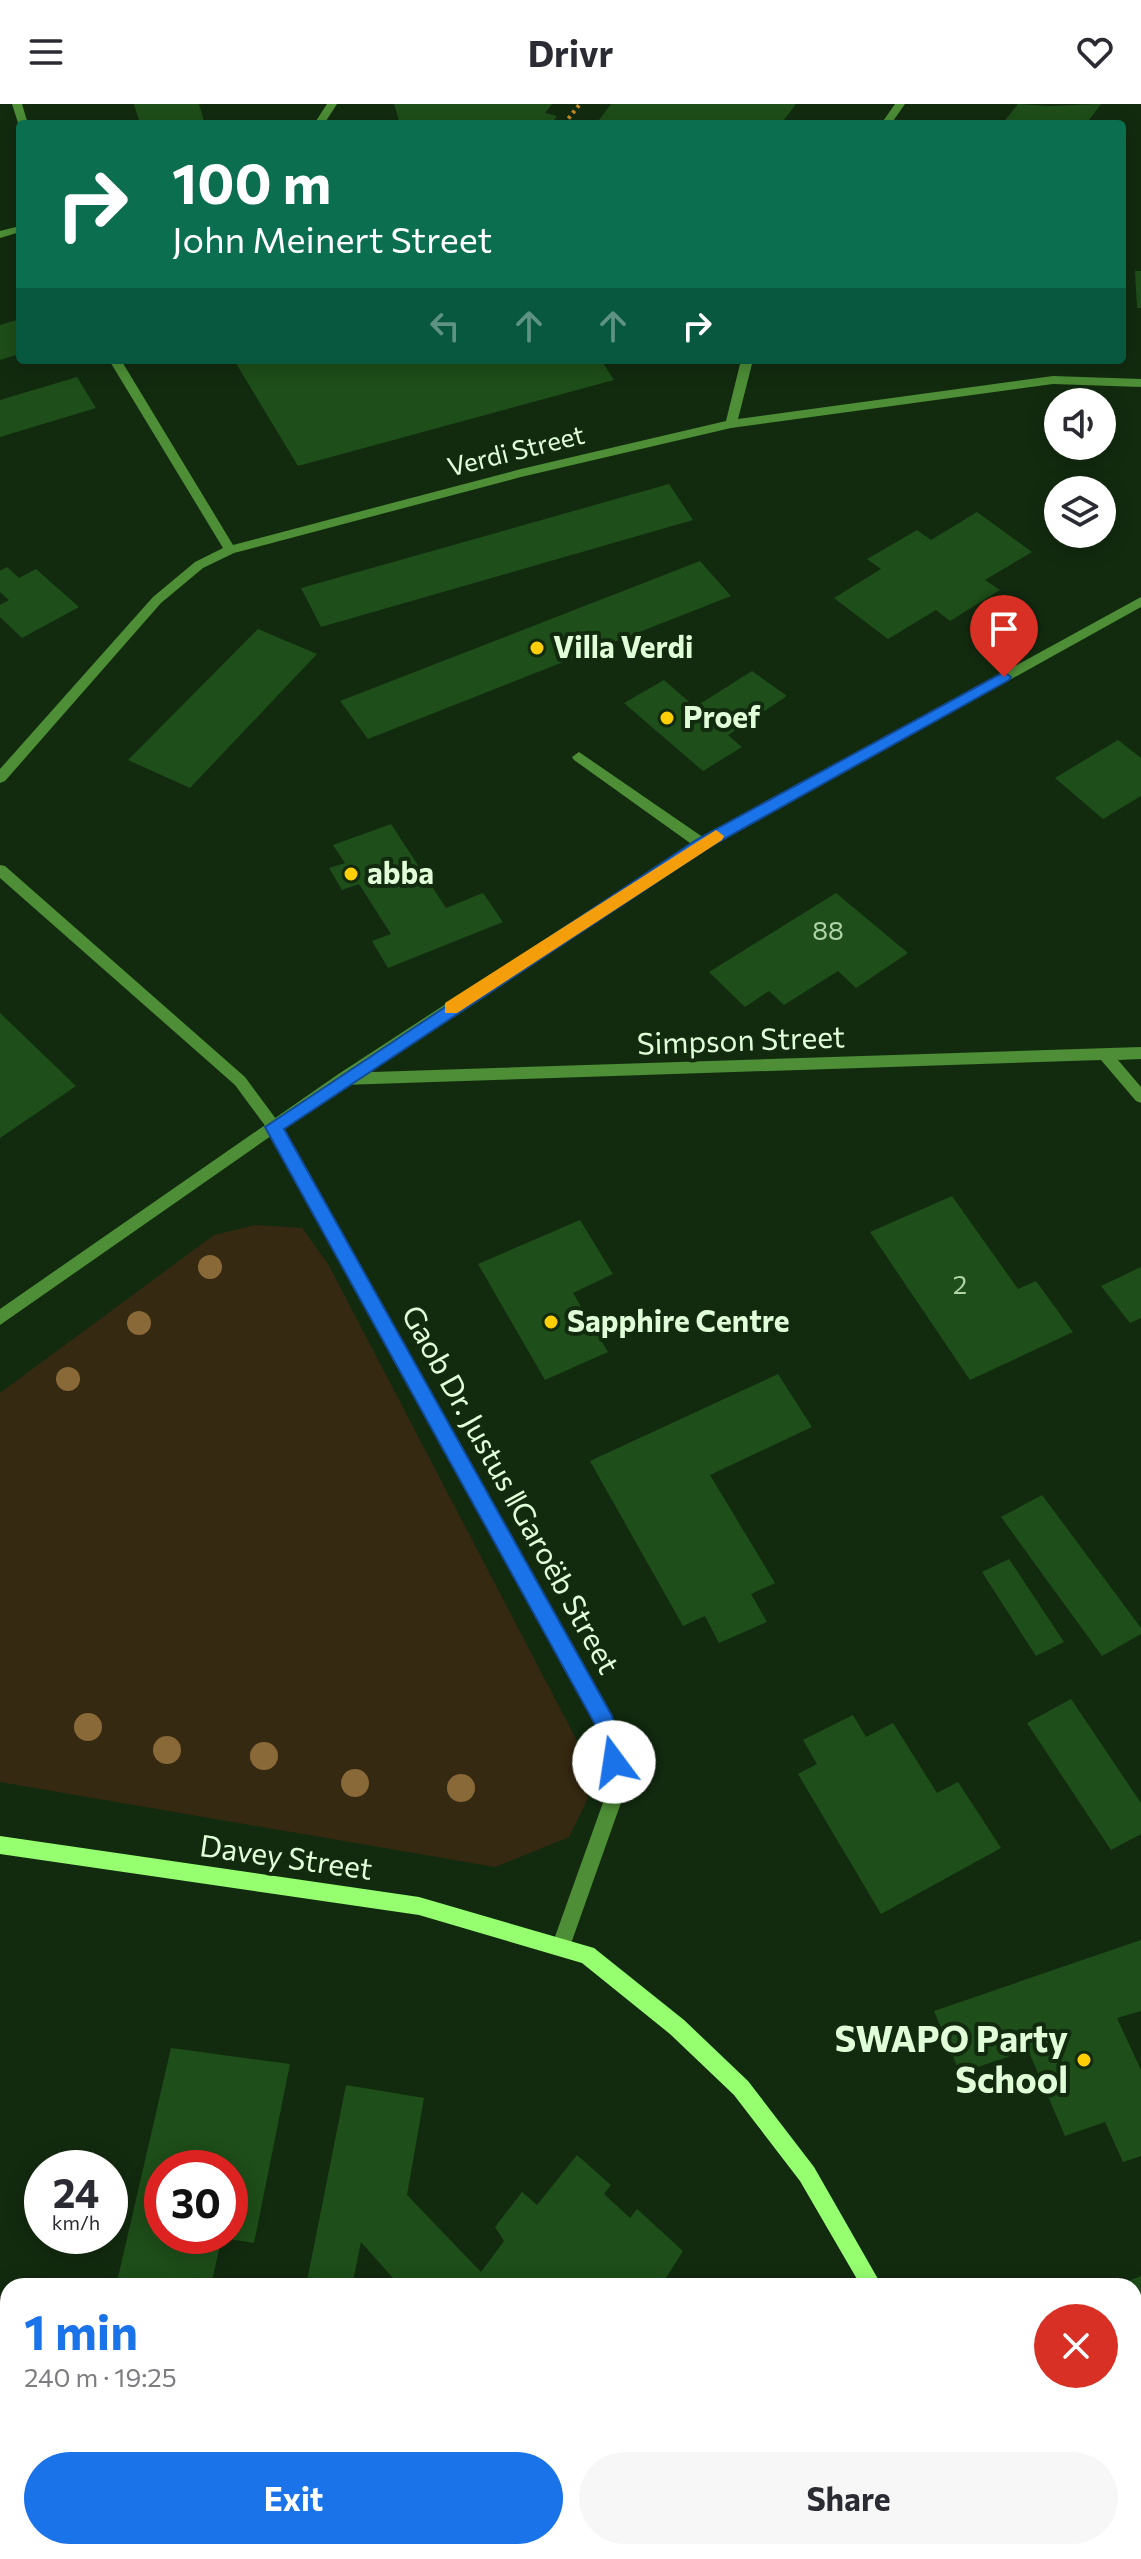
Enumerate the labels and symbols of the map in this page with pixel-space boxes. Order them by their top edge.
street label: Verdi Street [444,418,587,482]
pin [970,595,1038,677]
place label: Villa Verdi [553,627,693,664]
marker: Villa Verdi [528,639,546,657]
place label: Proef [683,697,761,734]
marker: Proef [658,709,676,727]
place label: abba [367,853,434,890]
marker: abba [342,865,360,883]
house number: 88 [812,914,844,945]
street label: Simpson Street [636,1016,846,1061]
house number: 2 [953,1268,967,1299]
street label: Gaob Dr. Justus ǁGaroëb Street [395,1298,629,1680]
place label: Sapphire Centre [567,1301,790,1338]
marker: Sapphire Centre [542,1313,560,1331]
position arrow [572,1720,656,1804]
street label: Davey Street [198,1825,375,1886]
place label: SWAPO Party School [835,2015,1068,2100]
marker: SWAPO Party School [1075,2051,1093,2069]
speed limit sign: 30 [144,2150,248,2254]

